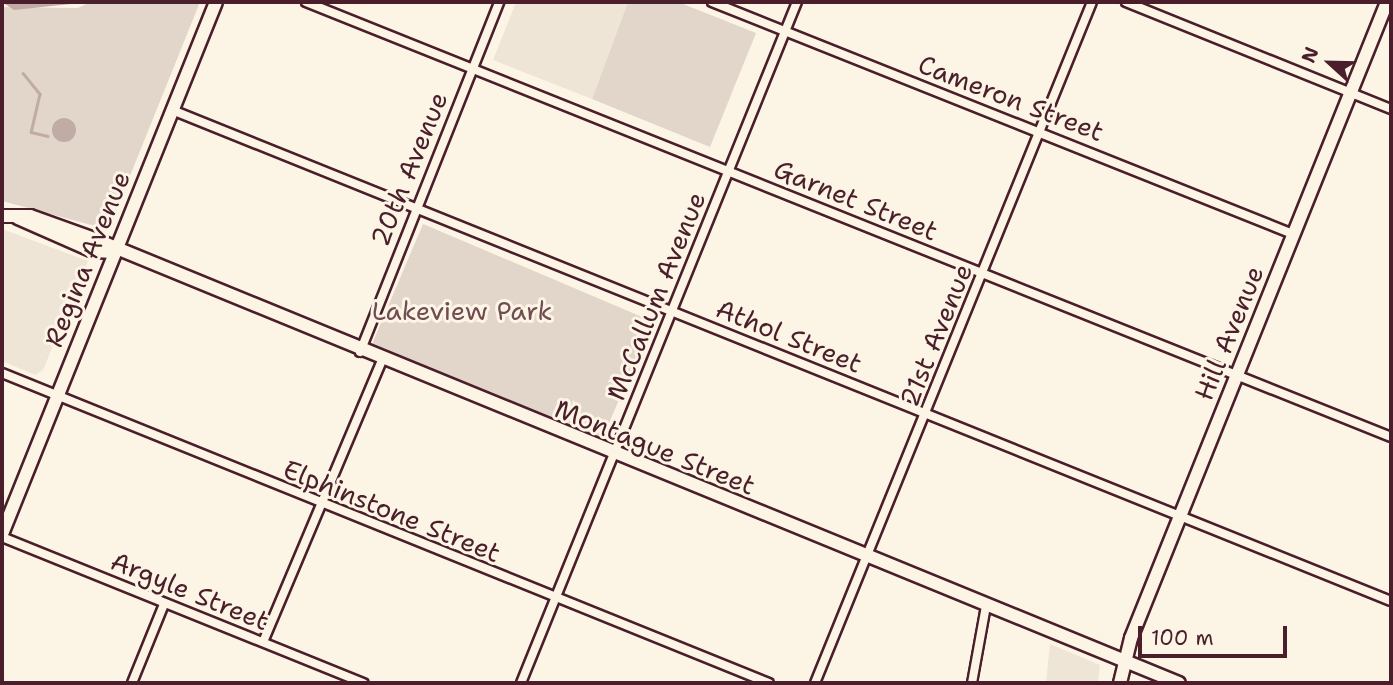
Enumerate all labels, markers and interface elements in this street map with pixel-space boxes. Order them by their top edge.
north arrow [1295,28,1365,98]
text: N [1296,43,1324,67]
street label: Cameron Street [914,48,1108,148]
street label: 20th Avenue [364,87,454,251]
street label: Garnet Street [770,153,942,247]
street label: Regina Avenue [38,167,136,351]
street label: McCallum Avenue [600,187,712,405]
street label: 21st Avenue [893,259,979,411]
street label: Hill Avenue [1188,261,1270,405]
street label: Athol Street [712,293,866,379]
park label: Lakeview Park [372,295,552,327]
street label: Montague Street [550,393,760,501]
street label: Elphinstone Street [279,453,505,569]
street label: Argyle Street [106,545,274,637]
scale bar [1141,612,1290,656]
text: 100 m [1151,624,1214,652]

